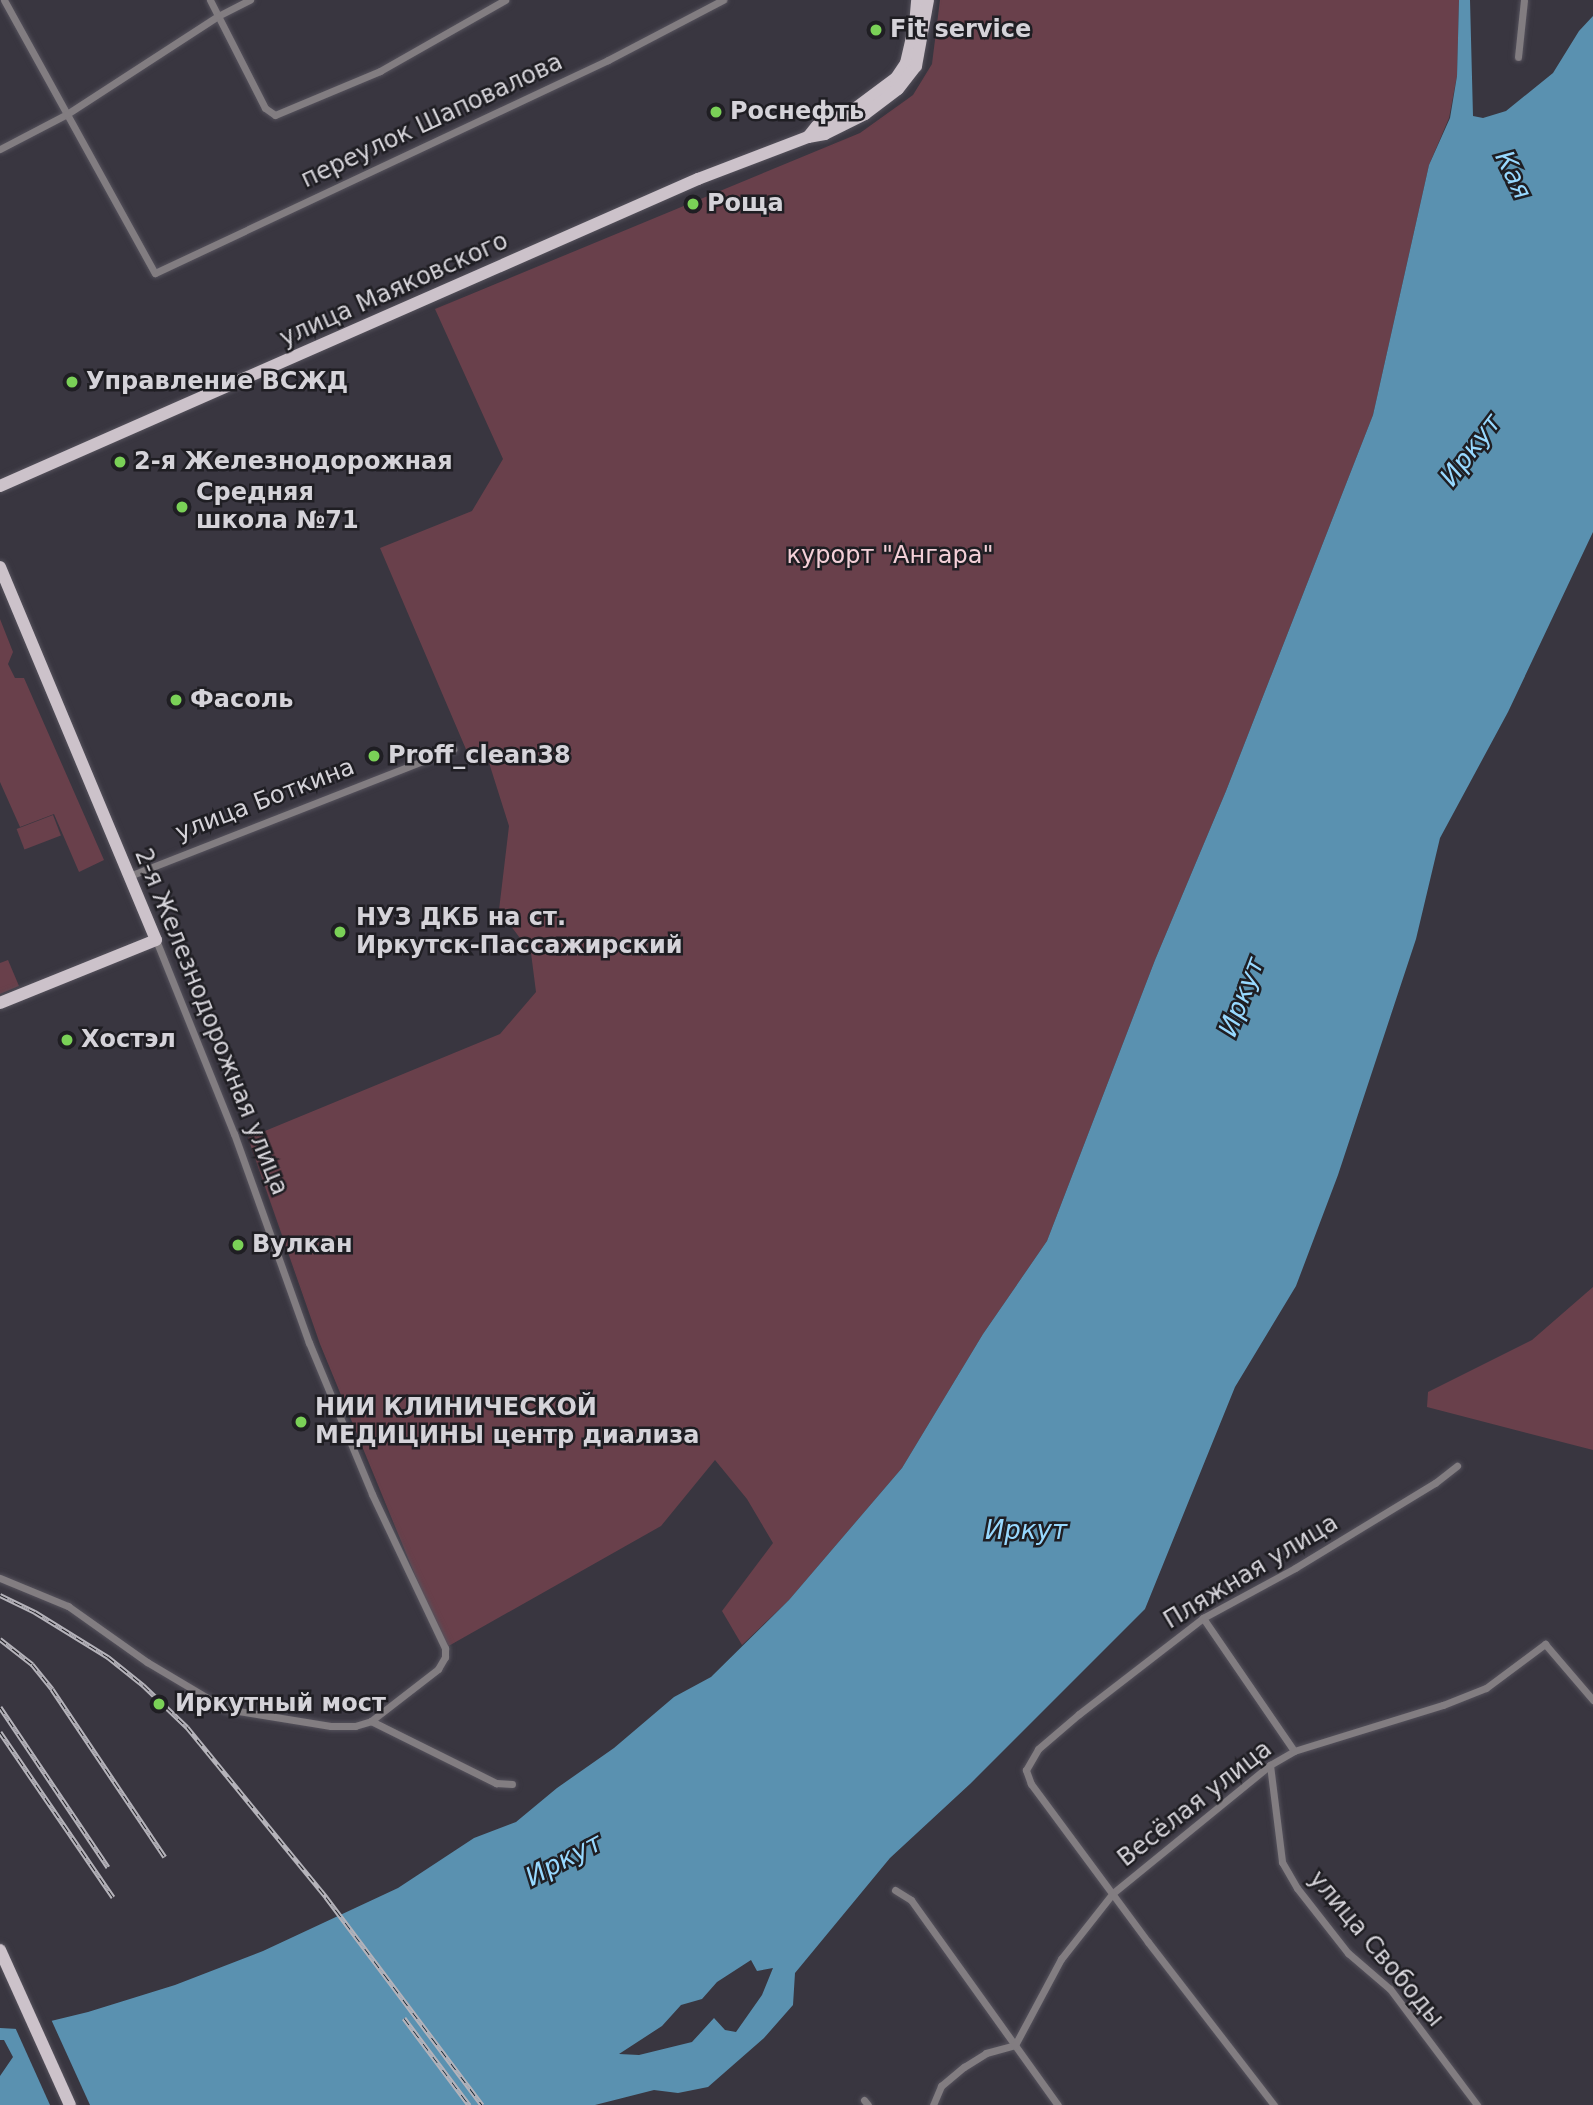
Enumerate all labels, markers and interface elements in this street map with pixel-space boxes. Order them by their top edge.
place label: Fit service [890,16,1031,44]
marker: Fit service [868,22,884,38]
street label: переулок Шаповалова [297,48,567,194]
place label: Роснефть [730,98,864,126]
marker: Роснефть [708,104,724,120]
water label: Кая [1488,146,1538,204]
place label: Роща [707,190,784,218]
marker: Роща [685,196,701,212]
street label: улица Маяковского [275,227,513,353]
place label: Управление ВСЖД [86,368,348,396]
marker: Управление ВСЖД [64,374,80,390]
water label: Иркут [1434,408,1508,492]
place label: 2-я Железнодорожная [134,448,453,476]
marker: 2-я Железнодорожная [112,454,128,470]
place label: Средняя школа №71 [196,479,359,535]
marker: Средняя школа №71 [174,499,190,515]
park label: курорт "Ангара" [787,542,993,570]
place label: Фасоль [190,686,293,714]
marker: Фасоль [168,692,184,708]
place label: Proff_clean38 [388,742,571,770]
marker: Proff_clean38 [366,748,382,764]
street label: улица Боткина [171,753,359,847]
street label: 2-я Железнодорожная улица [128,844,294,1200]
place label: НУЗ ДКБ на ст. Иркутск-Пассажирский [356,904,683,960]
marker: НУЗ ДКБ на ст. Иркутск-Пассажирский [330,922,350,942]
water label: Иркут [1213,953,1271,1041]
place label: Хостэл [81,1026,176,1054]
marker: Хостэл [59,1032,75,1048]
place label: Вулкан [252,1231,353,1259]
marker: Вулкан [230,1237,246,1253]
place label: НИИ КЛИНИЧЕСКОЙ МЕДИЦИНЫ центр диализа [315,1394,699,1450]
marker: НИИ КЛИНИЧЕСКОЙ МЕДИЦИНЫ центр диализа [293,1414,309,1430]
street label: Пляжная улица [1159,1509,1343,1635]
water label: Иркут [985,1515,1067,1547]
place label: Иркутный мост [175,1690,386,1718]
marker: Иркутный мост [149,1694,169,1714]
street label: Весёлая улица [1112,1735,1278,1873]
water label: Иркут [520,1827,608,1893]
street label: улица Свободы [1302,1865,1450,2033]

